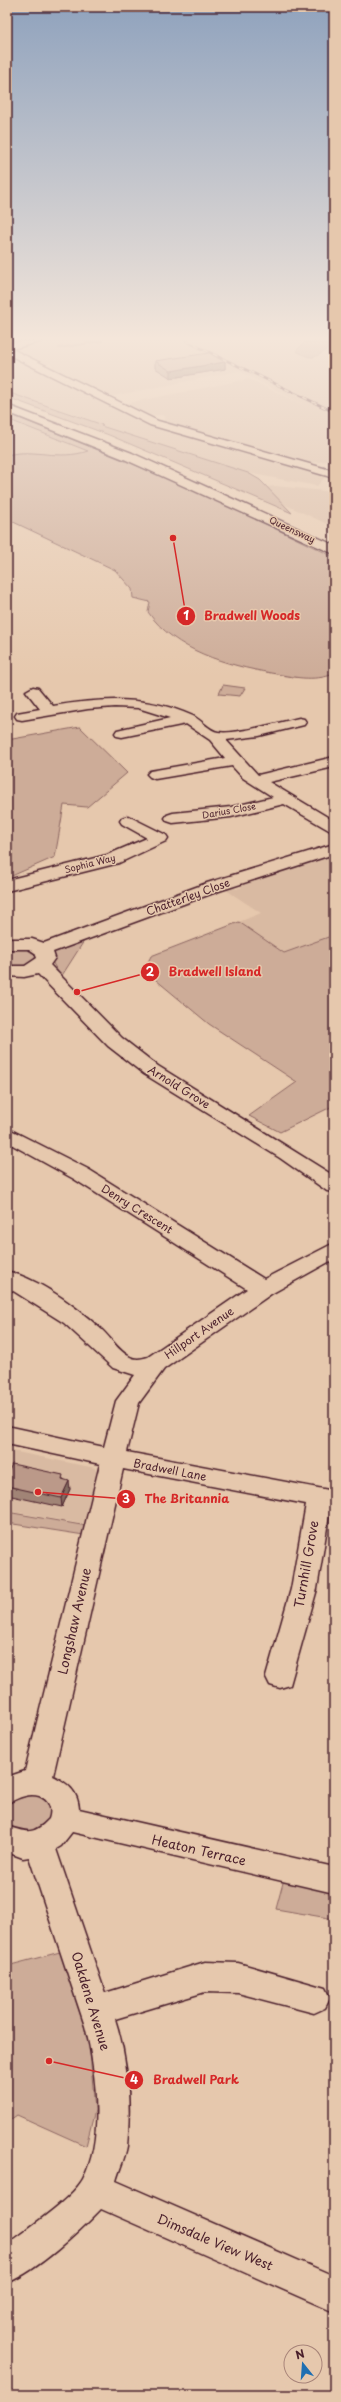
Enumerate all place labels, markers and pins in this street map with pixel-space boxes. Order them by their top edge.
callout: Bradwell Woods [176,604,309,628]
callout: Bradwell Island [140,960,269,984]
callout: The Britannia [116,1487,238,1511]
callout: Bradwell Park [124,2068,247,2092]

